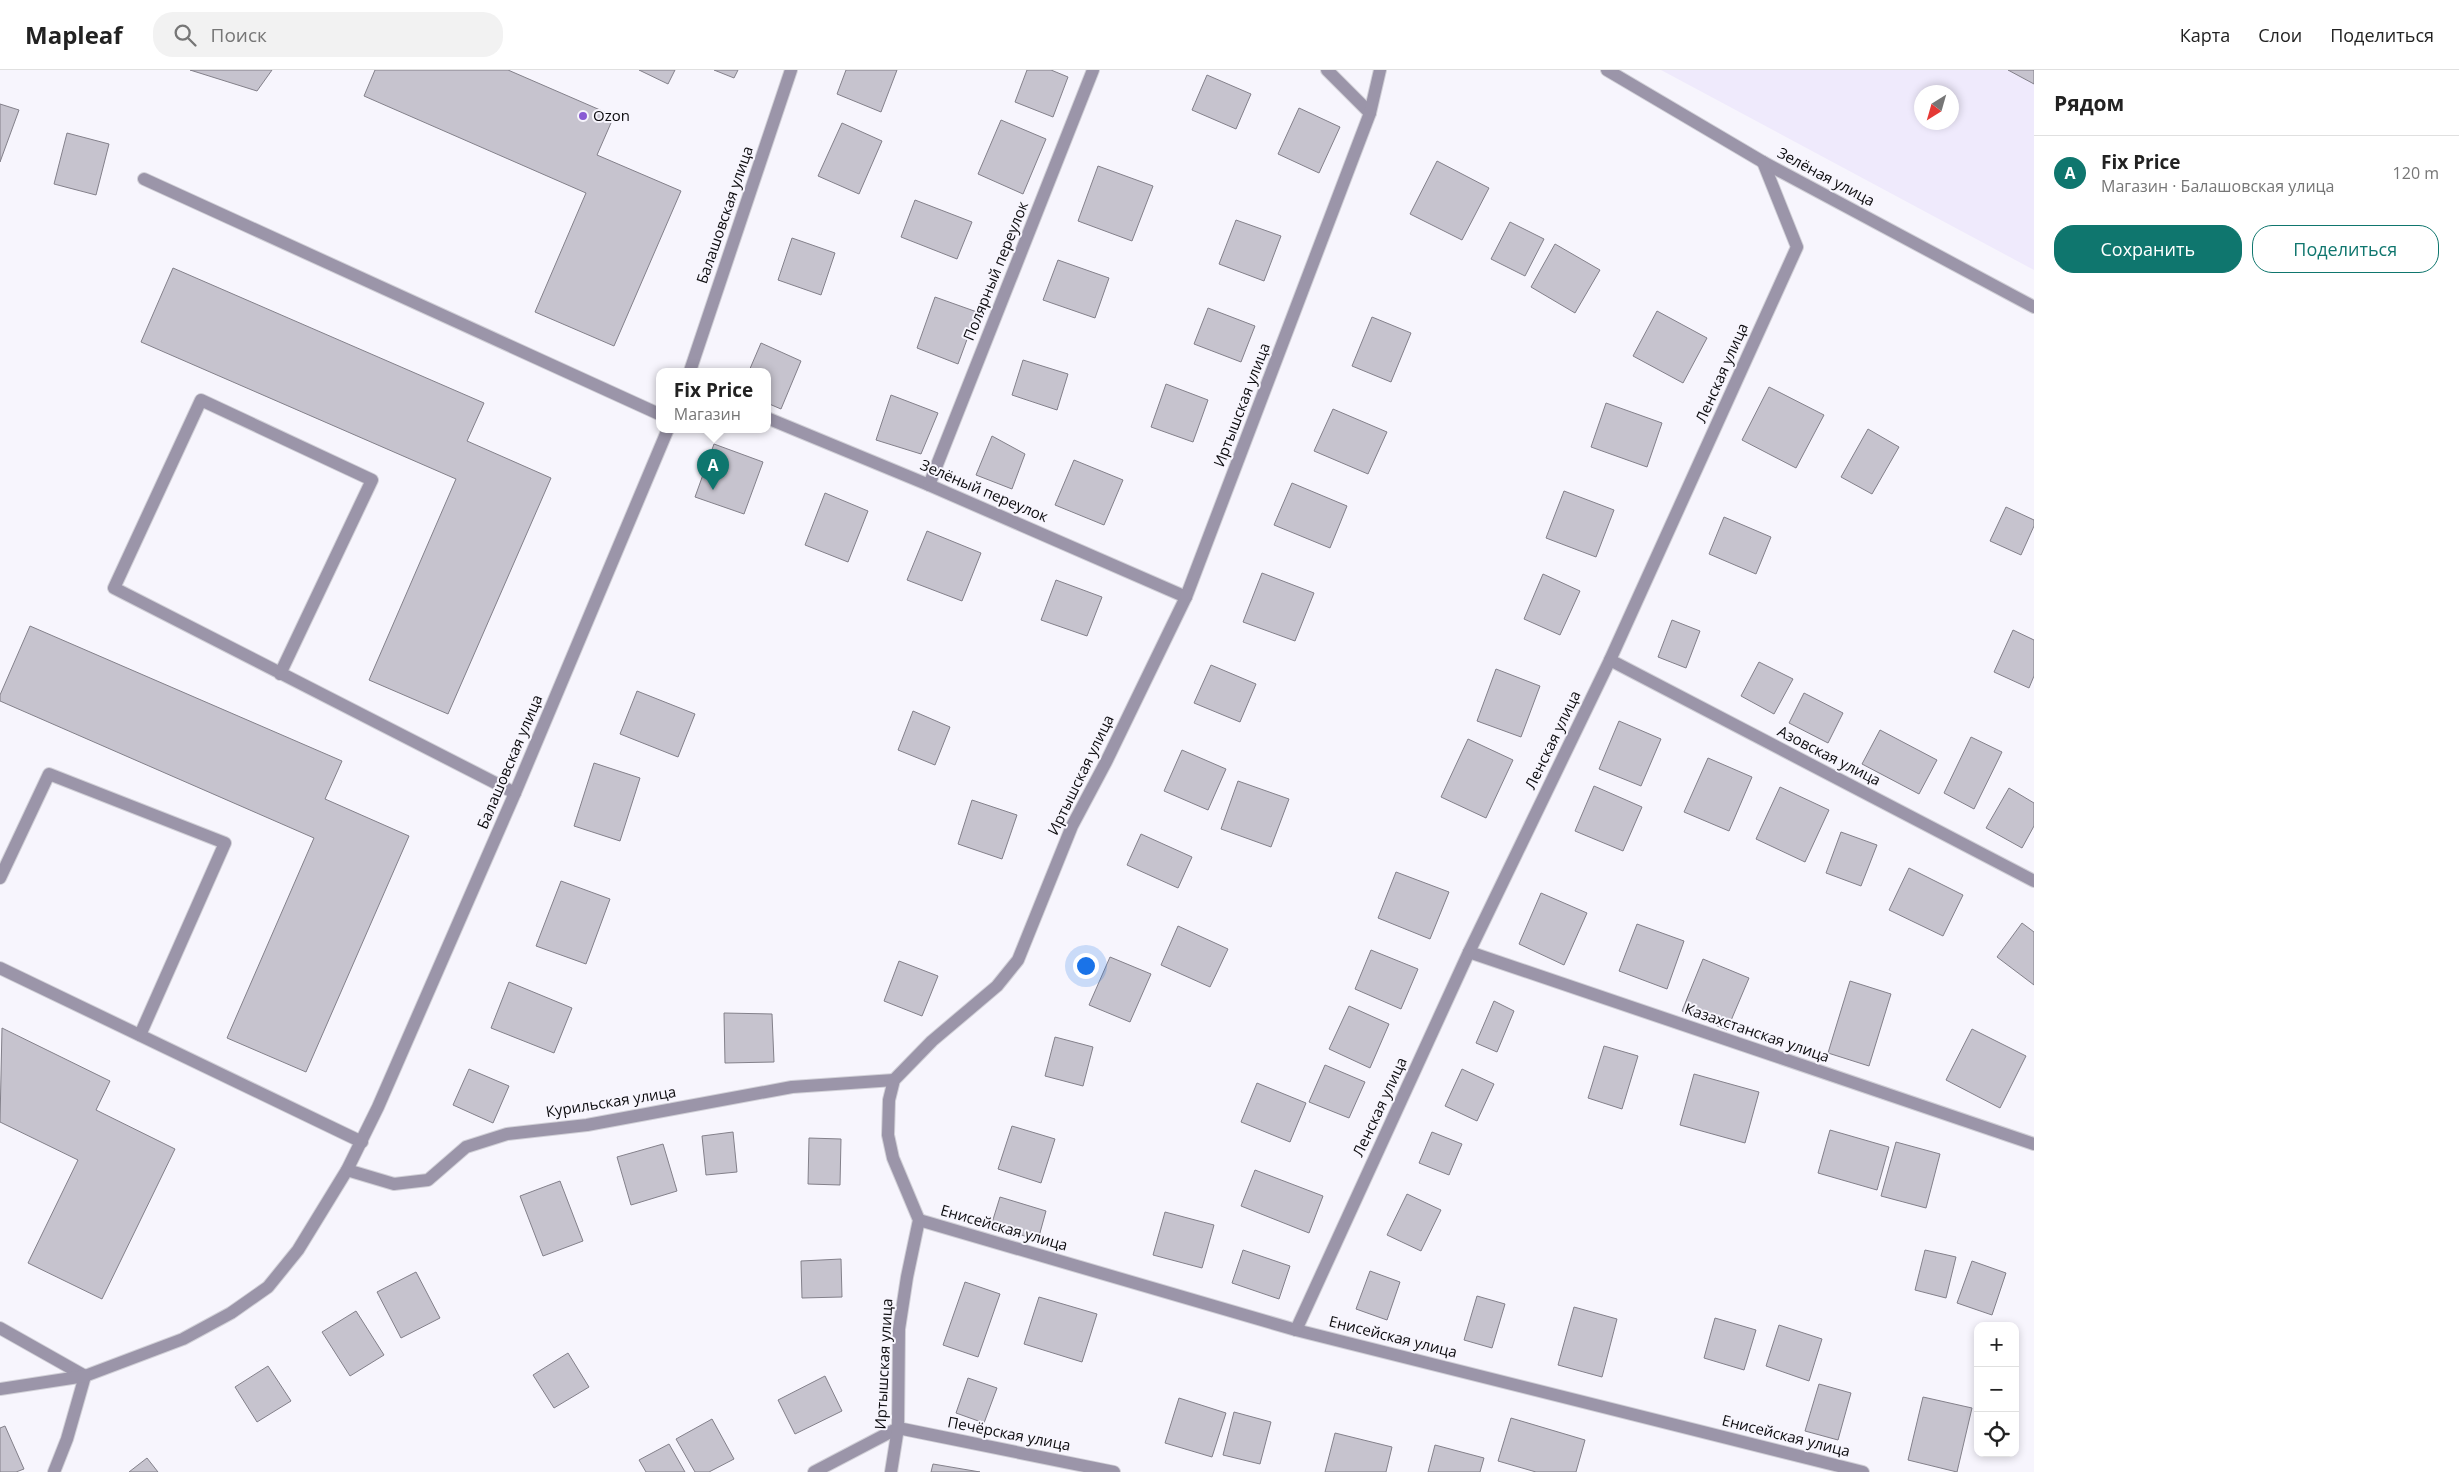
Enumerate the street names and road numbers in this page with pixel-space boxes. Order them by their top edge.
street label: Зелёная улица [1774,142,1879,210]
street label: Балашовская улица [691,143,757,286]
street label: Полярный переулок [958,198,1032,343]
street label: Ленская улица [1690,320,1752,426]
street label: Иртышская улица [1208,340,1274,470]
street label: Зелёный переулок [918,454,1051,526]
street label: Ленская улица [1520,687,1585,792]
street label: Балашовская улица [472,691,546,832]
street label: Иртышская улица [1042,711,1118,838]
street label: Азовская улица [1774,721,1884,790]
street label: Казахстанская улица [1682,998,1832,1066]
street label: Ленская улица [1347,1054,1411,1159]
street label: Курильская улица [544,1081,677,1121]
street label: Енисейская улица [938,1199,1070,1255]
street label: Иртышская улица [870,1298,896,1430]
street label: Енисейская улица [1327,1310,1459,1362]
street label: Енисейская улица [1720,1409,1852,1461]
street label: Печёрская улица [946,1411,1072,1455]

